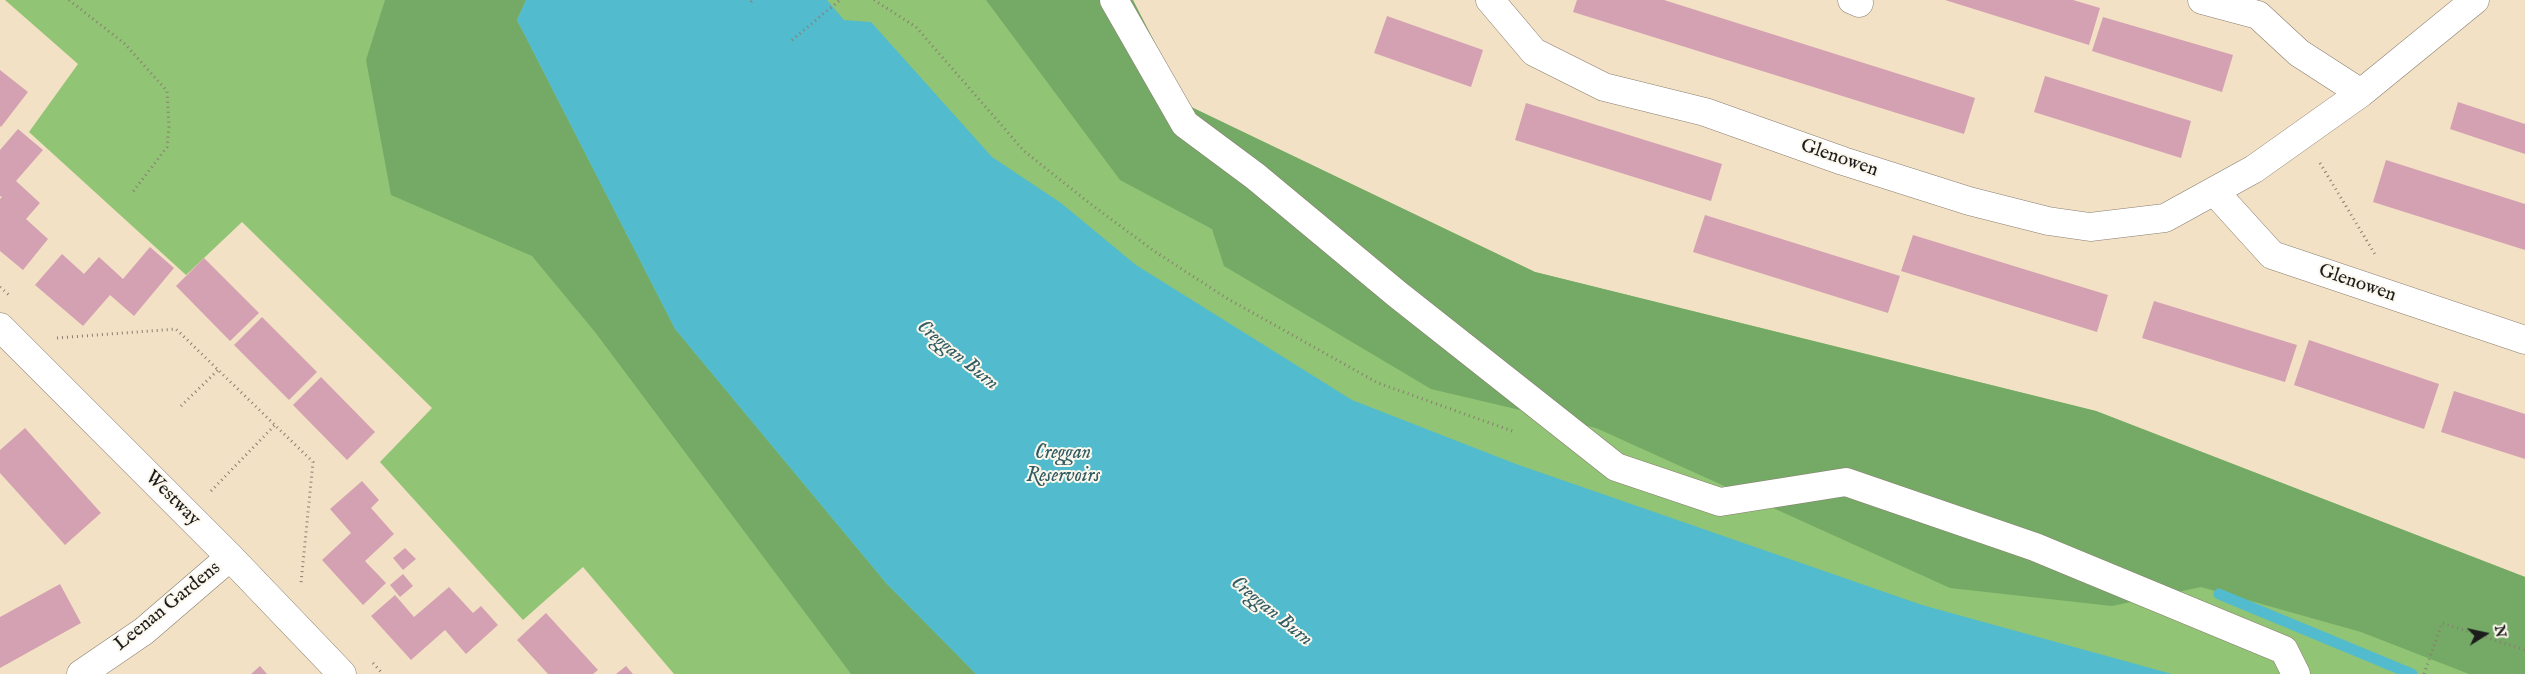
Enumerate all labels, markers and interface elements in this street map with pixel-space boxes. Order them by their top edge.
street label: Glenowen [1797,135,1881,183]
street label: Glenowen [2315,260,2399,308]
water label: Creggan Burn [911,316,1003,396]
water label: Creggan Reservoirs [1026,442,1100,489]
street label: Westway [140,467,204,531]
street label: Leenan Gardens [110,557,226,657]
water label: Creggan Burn [1225,572,1317,652]
north arrow [2460,609,2510,659]
text: N [2490,624,2510,639]

